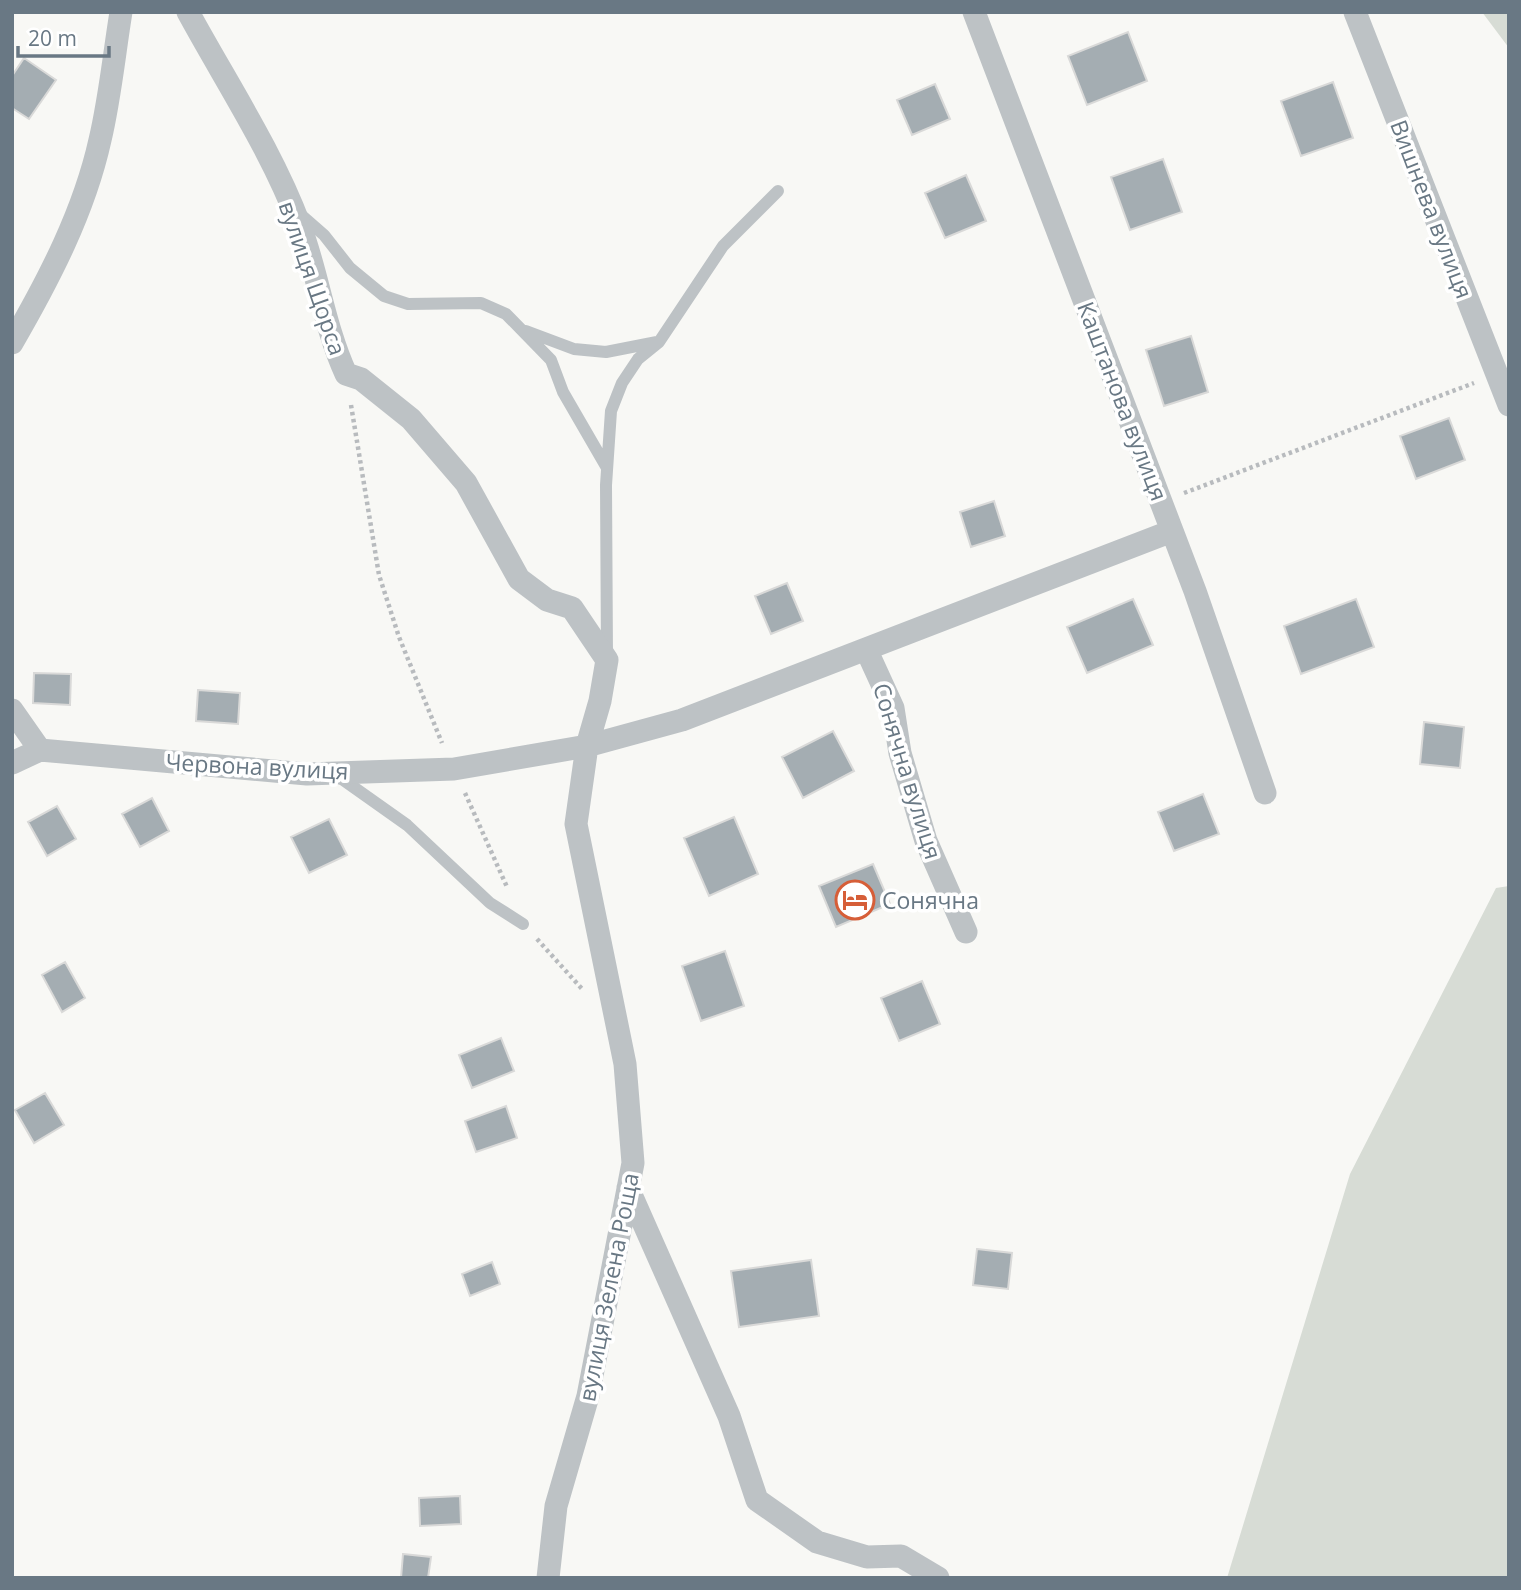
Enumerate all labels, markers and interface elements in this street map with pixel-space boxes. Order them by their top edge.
scale bar [18,14,108,58]
text: 20 m [28,24,77,52]
street label: Вишнева вулиця [1383,115,1481,303]
street label: вулиця Щорса [272,197,354,359]
street label: Каштанова вулиця [1070,297,1176,505]
street label: Сонячна вулиця [866,679,950,863]
street label: Червона вулиця [165,745,349,787]
hotel icon: Сонячна [834,879,876,921]
place label: Сонячна [882,884,979,916]
street label: вулиця Зелена Роща [570,1170,646,1404]

